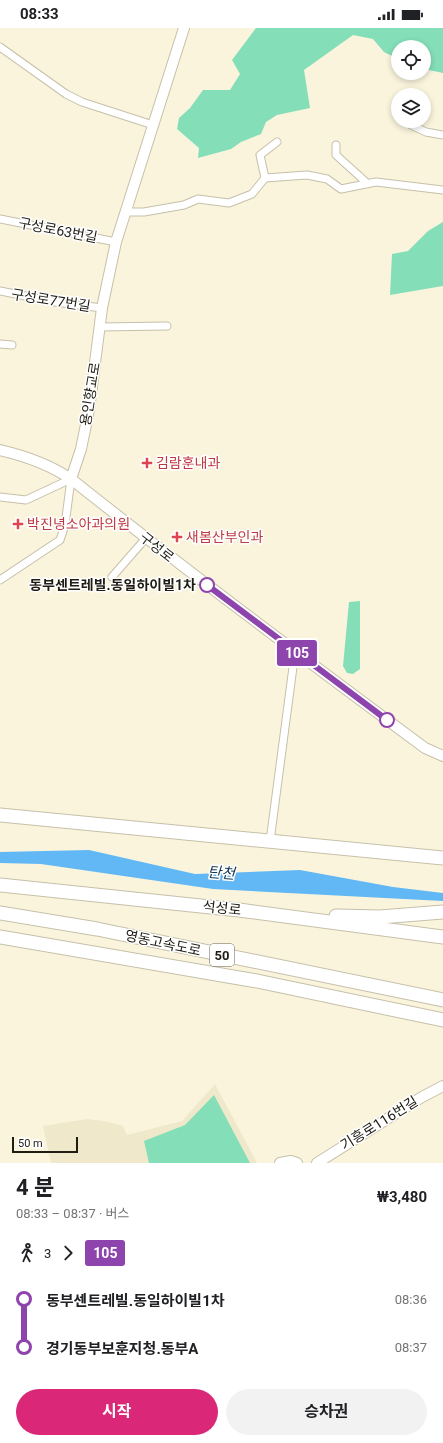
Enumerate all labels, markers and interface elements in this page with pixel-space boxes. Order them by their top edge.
text: 08:33 [20,5,59,23]
map controls [391,40,431,128]
button: locate [391,40,431,80]
button: layers [391,88,431,128]
street label: 구성로63번길 [17,215,99,245]
street label: 구성로77번길 [10,286,92,314]
street label: 용인향교로 [77,361,103,427]
place label: 김람훈내과 [156,455,221,471]
marker: 김람훈내과 [141,457,153,469]
place label: 박진녕소아과의원 [27,516,130,532]
marker: 박진녕소아과의원 [12,518,24,530]
street label: 구성로 [137,529,177,565]
place label: 새봄산부인과 [186,529,263,545]
marker: 새봄산부인과 [171,531,183,543]
place label: 동부센트레빌.동일하이빌1차 [29,577,196,593]
marker: 동부센트레빌.동일하이빌1차 [199,577,215,593]
line badge: 105 [274,640,320,666]
text: 105 [285,645,309,661]
unlabelled marker [379,712,395,728]
water label: 탄천 [207,863,238,883]
street label: 석성로 [202,898,242,918]
street label: 영동고속도로 [124,927,203,959]
road number: 50 [210,944,234,966]
street label: 기흥로116번길 [337,1093,421,1153]
scale bar [12,1135,78,1154]
text: 50 m [18,1137,43,1150]
text: 4 분 [16,1175,54,1200]
text: ₩3,480 [377,1188,427,1206]
text: 08:33 – 08:37 · 버스 [16,1206,130,1221]
icon: walk [16,1242,38,1264]
icon: forward [57,1242,79,1264]
text: 105 [93,1245,117,1261]
text: 3 [44,1246,51,1261]
text: 동부센트레빌.동일하이빌1차 [46,1292,225,1310]
text: 08:36 [395,1292,427,1307]
text: 경기동부보훈지청.동부A [46,1340,198,1358]
text: 08:37 [395,1340,427,1355]
button: 시작 [16,1389,218,1435]
button: 승차권 [226,1389,427,1435]

